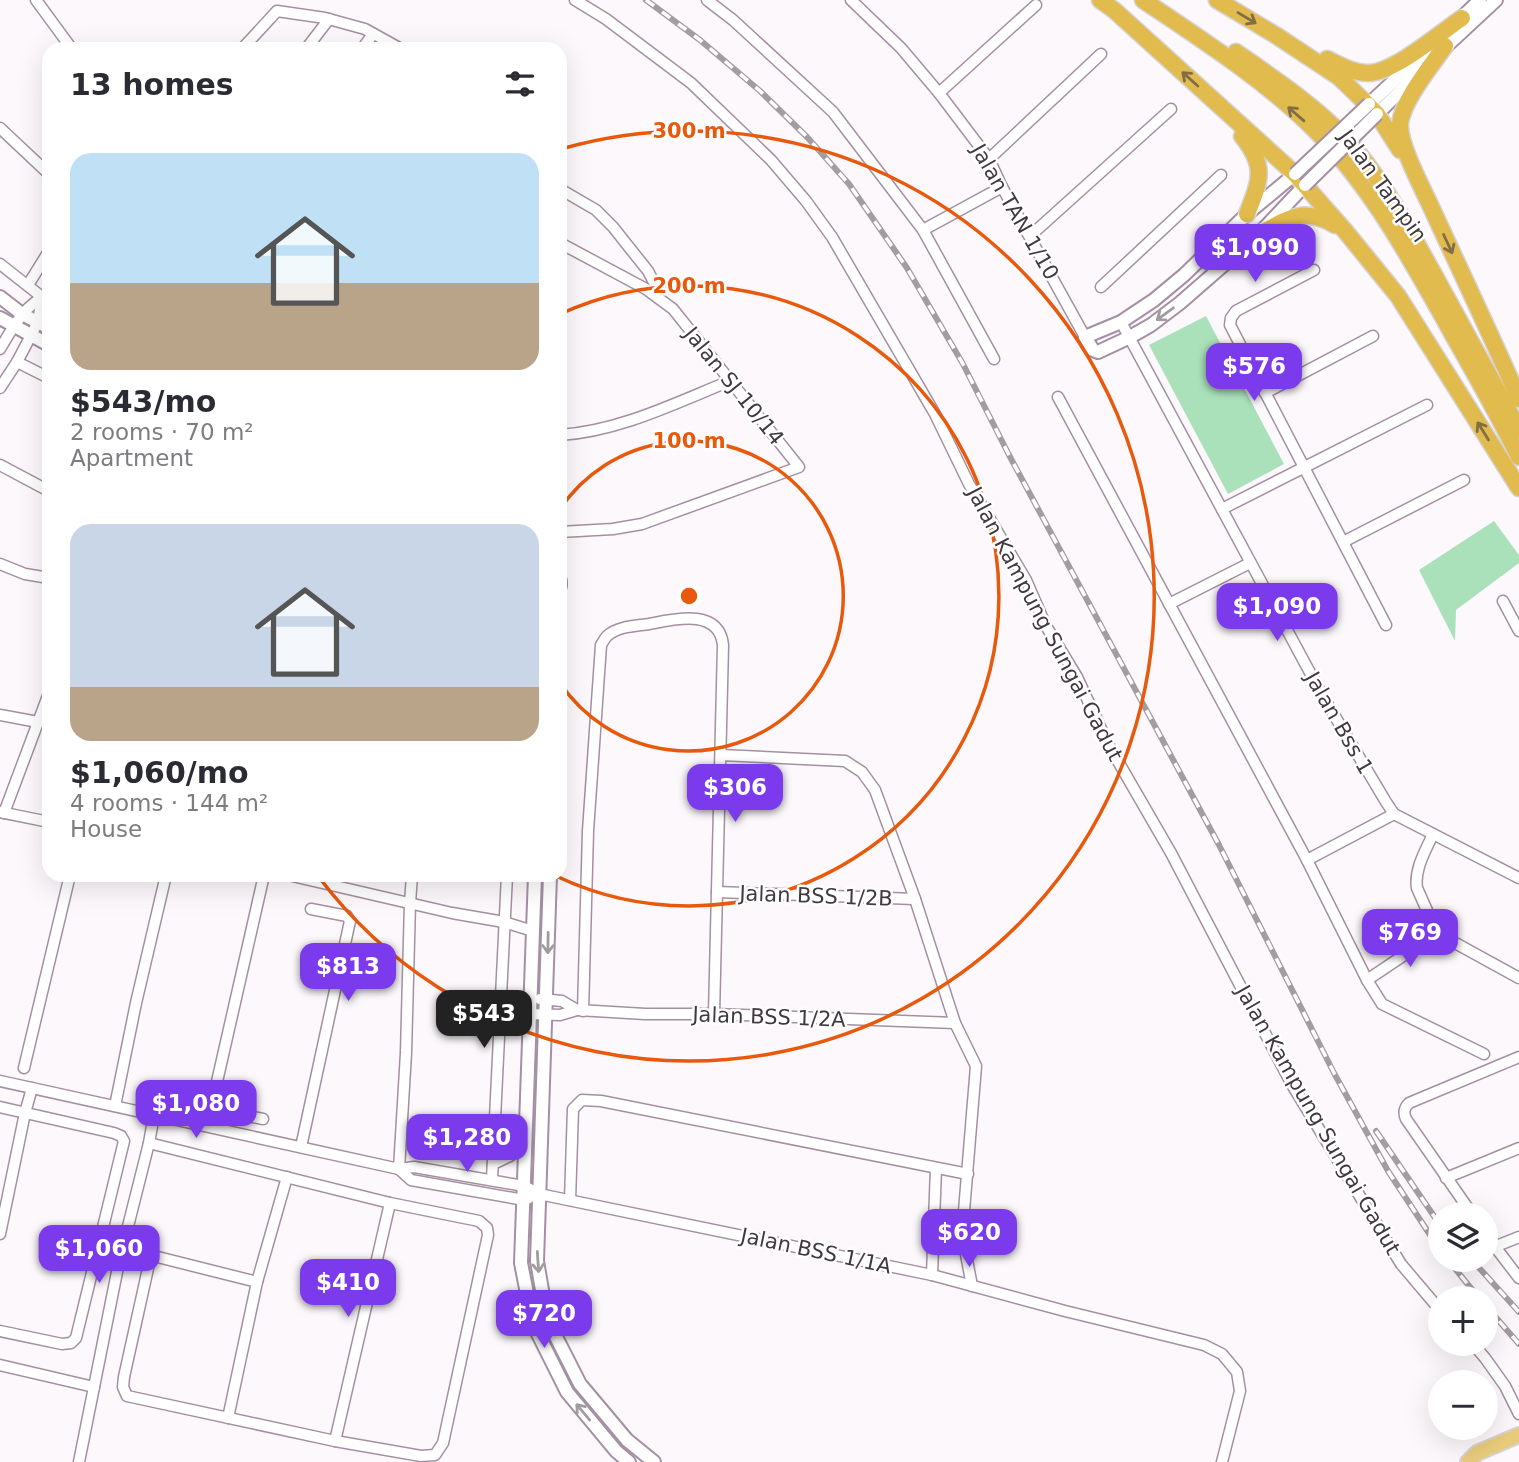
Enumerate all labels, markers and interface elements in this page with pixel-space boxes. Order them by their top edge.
one-way arrow [1236,11,1256,25]
icon: filters [501,65,539,103]
text: 13 homes [70,67,234,102]
one-way arrow [1181,71,1199,87]
one-way arrow [1288,106,1306,122]
text: 300 m [652,119,726,143]
street label: Jalan Tampin [1333,124,1432,247]
street label: Jalan TAN 1/10 [965,138,1064,284]
icon: home [242,198,368,324]
pin: $1,090 [1198,224,1312,284]
one-way arrow [1442,233,1455,254]
text: $1,090 [1211,234,1299,260]
text: 200 m [652,274,726,298]
one-way arrow [1156,307,1175,321]
street label: Jalan SJ 10/14 [678,321,789,450]
pin: $576 [1213,344,1295,403]
text: $576 [1222,353,1286,379]
text: $543/mo [70,384,216,419]
text: 2 rooms · 70 m² [70,419,254,445]
one-way arrow [1475,421,1489,441]
text: 100 m [652,429,726,453]
text: Apartment [70,445,193,471]
street label: Jalan Kampung Sungai Gadut [961,481,1128,765]
icon: home [242,569,368,695]
centre of rings [677,584,701,608]
pin: $1,090 [1220,584,1334,643]
text: $1,090 [1233,593,1321,619]
street label: Jalan Bss 1 [1299,666,1378,778]
text: $1,060/mo [70,755,249,790]
pin: $306 [694,764,776,824]
text: $306 [703,774,767,800]
text: 4 rooms · 144 m² [70,790,268,816]
text: House [70,816,142,842]
street label: Jalan BSS 1/2B [737,881,893,911]
pin: $769 [1369,909,1451,969]
text: $769 [1378,919,1442,945]
one-way arrow [541,931,555,954]
pin: $813 [307,944,389,1003]
text: $813 [316,953,380,979]
street label: Jalan Kampung Sungai Gadut [1230,979,1405,1259]
pin: $543 [443,990,525,1050]
text: $543 [452,1000,516,1026]
street label: Jalan BSS 1/2A [690,1002,847,1032]
pin: $1,080 [139,1080,253,1140]
text: $1,080 [152,1090,240,1116]
pin: $1,280 [410,1114,524,1174]
text: $1,280 [423,1124,511,1150]
map controls [1428,1202,1498,1440]
button: layers [1428,1202,1498,1272]
pin: $620 [928,1210,1010,1269]
text: $620 [937,1219,1001,1245]
street label: Jalan BSS 1/1A [737,1223,894,1279]
pin: $1,060 [42,1226,156,1285]
text: $1,060 [55,1235,143,1261]
one-way arrow [532,1250,545,1272]
pin: $410 [307,1260,389,1319]
text: $410 [316,1269,380,1295]
button: + [1428,1286,1498,1356]
pin: $720 [503,1290,585,1350]
text: $720 [512,1300,576,1326]
button: − [1428,1370,1498,1440]
one-way arrow [575,1403,591,1421]

